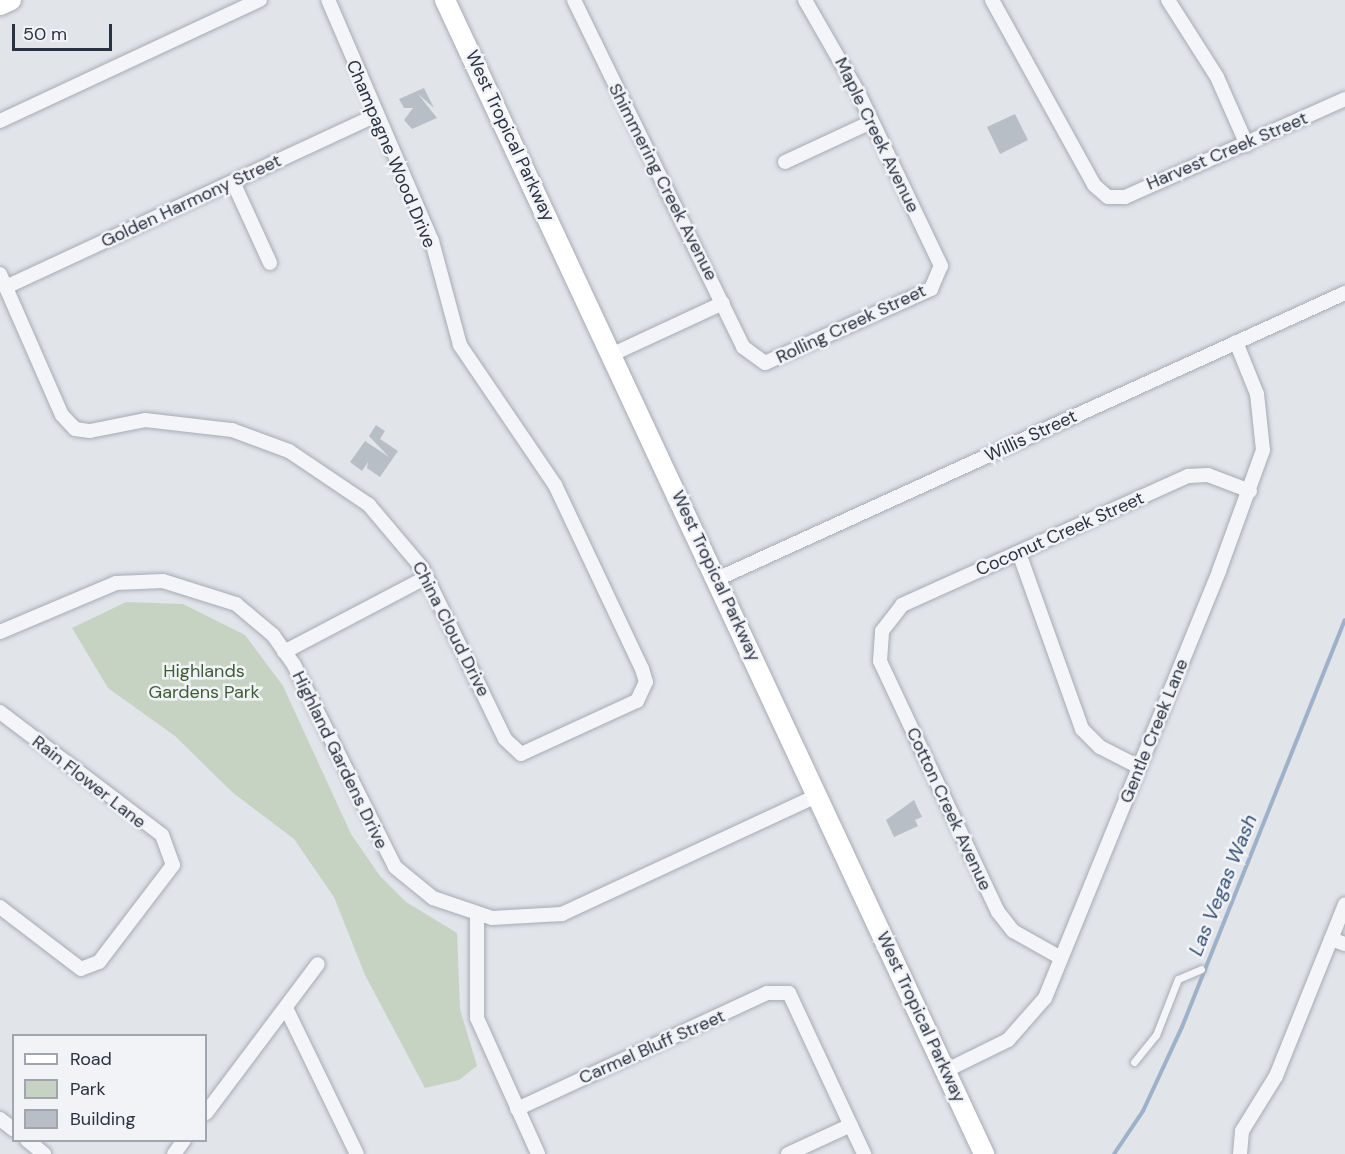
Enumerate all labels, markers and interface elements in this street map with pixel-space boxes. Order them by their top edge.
scale bar [15,12,116,50]
text: 50 m [23,22,67,46]
street label: West Tropical Parkway [461,47,559,225]
street label: Maple Creek Avenue [830,54,924,216]
street label: Champagne Wood Drive [342,57,440,251]
street label: Shimmering Creek Avenue [604,80,722,284]
street label: Harvest Creek Street [1143,107,1311,195]
street label: Golden Harmony Street [98,150,284,252]
street label: Rolling Creek Street [773,280,929,368]
street label: Willis Street [982,405,1080,467]
street label: West Tropical Parkway [667,487,765,665]
street label: Coconut Creek Street [973,487,1147,581]
street label: China Cloud Drive [408,558,494,700]
street label: Gentle Creek Lane [1115,656,1193,806]
park label: Highlands Gardens Park [149,661,259,704]
street label: Highland Gardens Drive [288,668,392,852]
street label: Cotton Creek Avenue [902,724,996,894]
street label: Rain Flower Lane [28,731,150,833]
water label: Las Vegas Wash [1184,811,1262,959]
street label: West Tropical Parkway [872,928,970,1106]
street label: Carmel Bluff Street [576,1005,728,1089]
legend [12,1034,207,1142]
text: Road [70,1047,112,1071]
text: Park [70,1077,106,1101]
text: Building [70,1107,135,1131]

